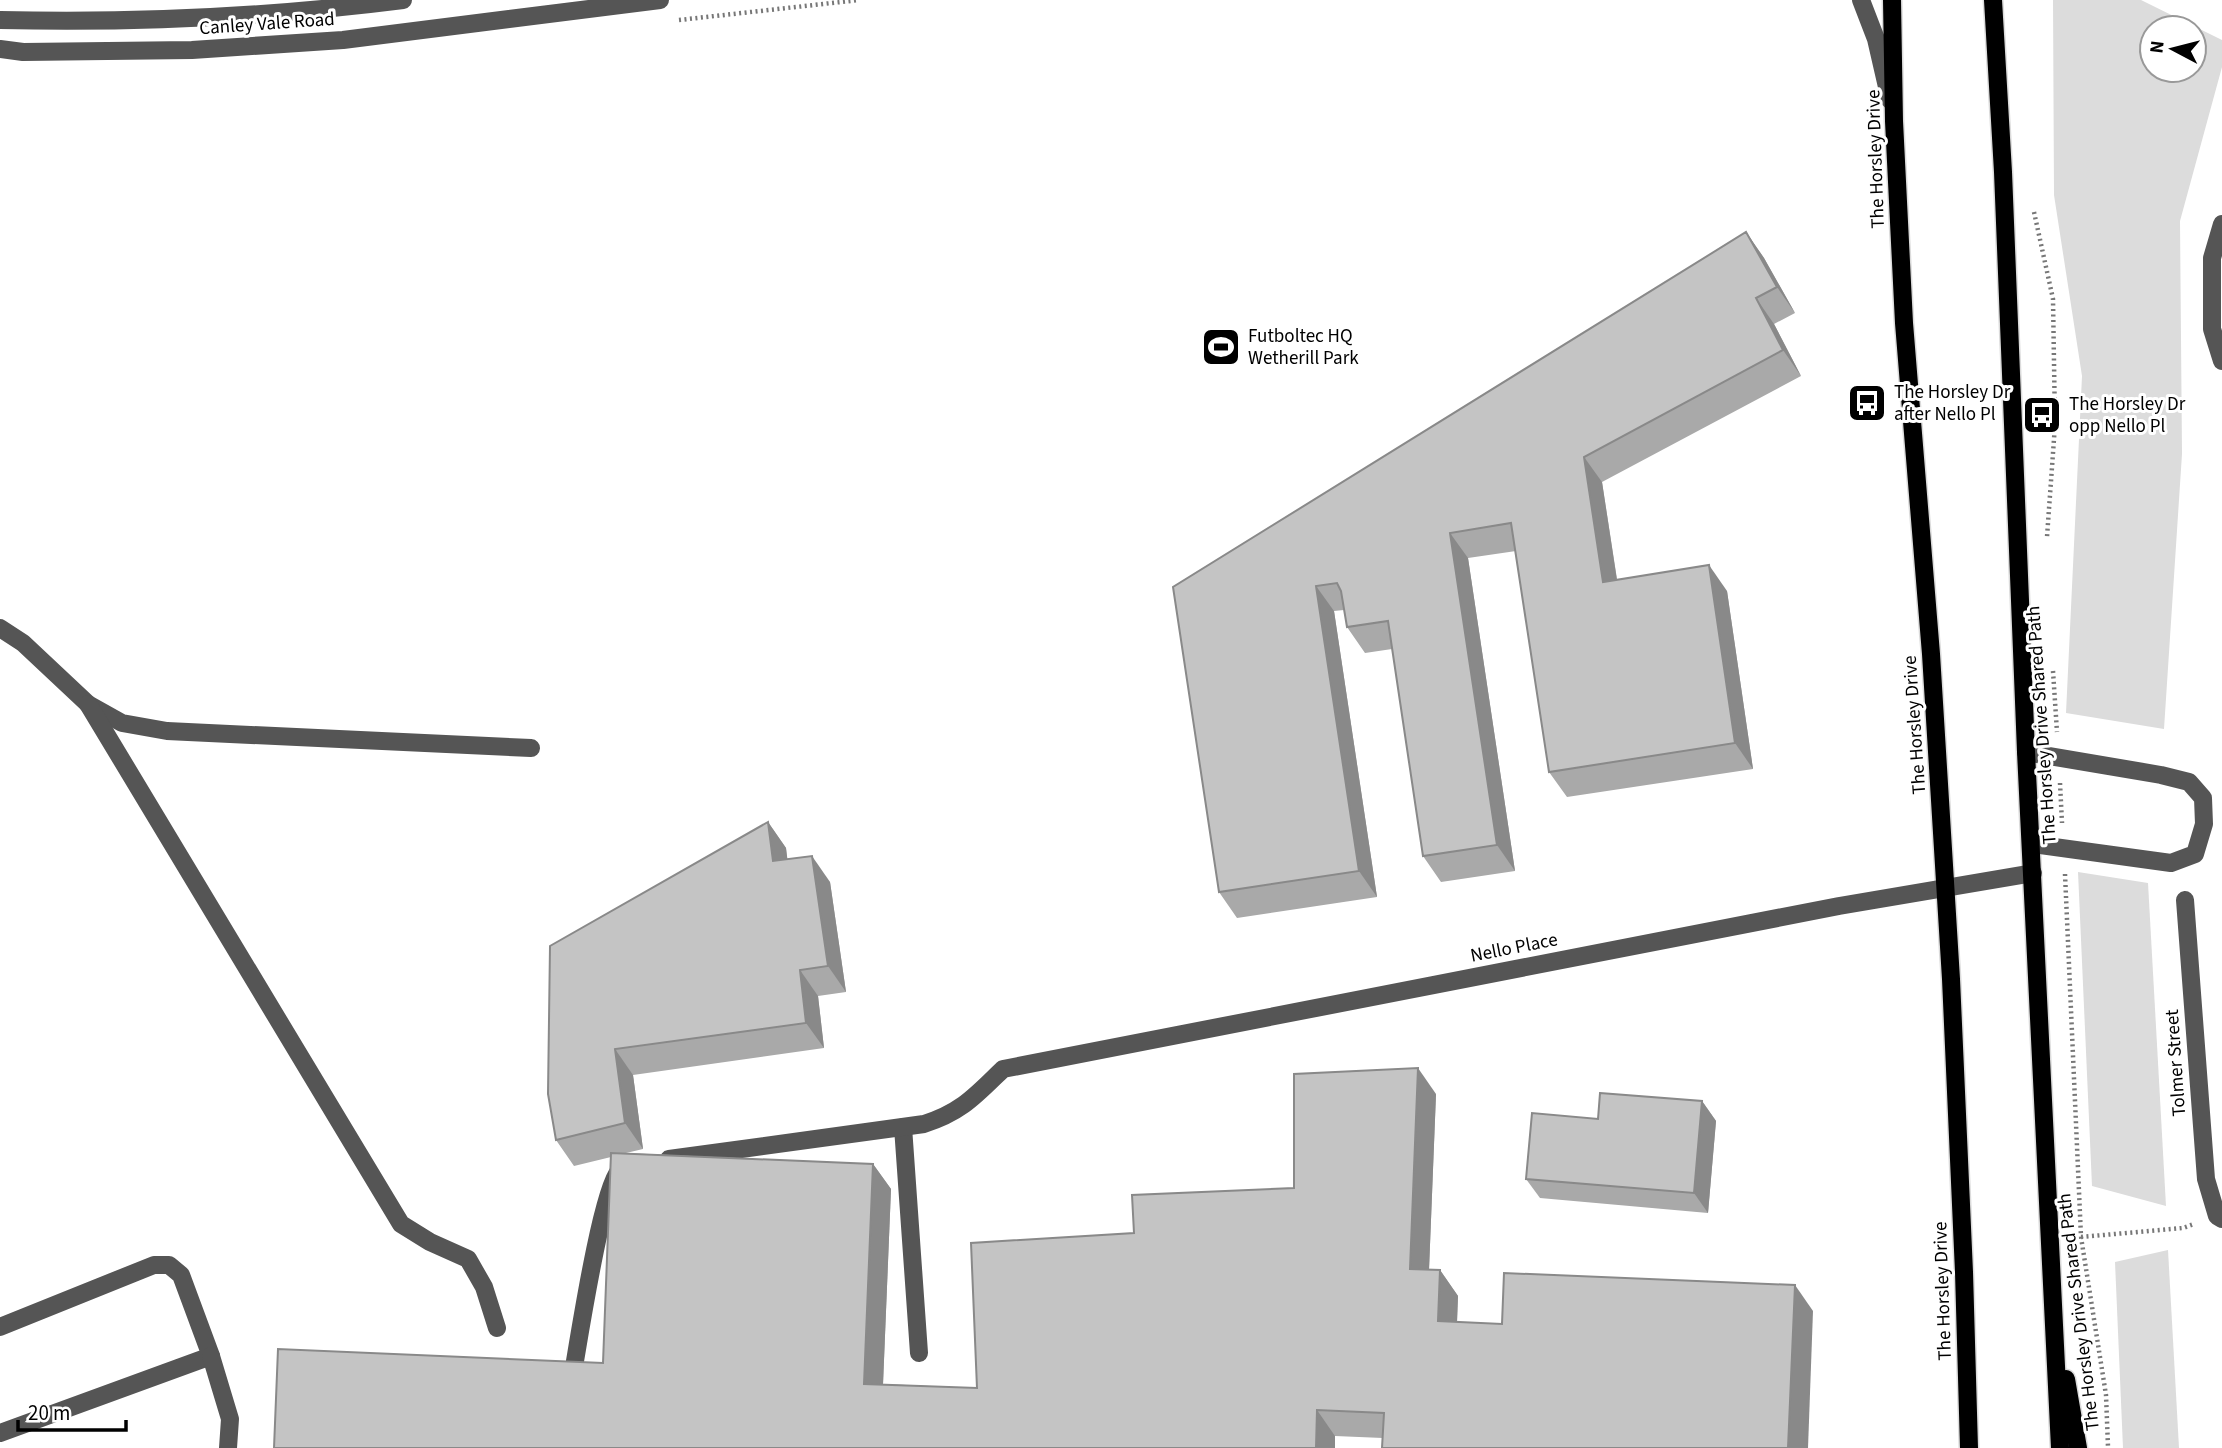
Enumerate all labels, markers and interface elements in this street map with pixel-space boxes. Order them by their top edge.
street label: Canley Vale Road [198,6,336,42]
north arrow [2138,14,2208,84]
text: N [2143,39,2172,55]
street label: The Horsley Drive [1860,89,1892,229]
place label: Futboltec HQ Wetherill Park [1248,323,1359,372]
sports icon: Futboltec HQ Wetherill Park [1200,326,1242,368]
place label: The Horsley Dr after Nello Pl [1894,379,2011,428]
bus stop icon: The Horsley Dr after Nello Pl [1846,382,1888,424]
place label: The Horsley Dr opp Nello Pl [2069,391,2186,440]
bus stop icon: The Horsley Dr opp Nello Pl [2021,394,2063,436]
street label: The Horsley Drive Shared Path [2020,605,2064,845]
street label: The Horsley Drive [1897,655,1933,795]
street label: Nello Place [1468,926,1560,970]
street label: Tolmer Street [2159,1008,2193,1117]
street label: The Horsley Drive Shared Path [2051,1192,2107,1432]
street label: The Horsley Drive [1927,1221,1959,1361]
scale bar [18,1388,126,1432]
text: 20 m [28,1398,70,1428]

